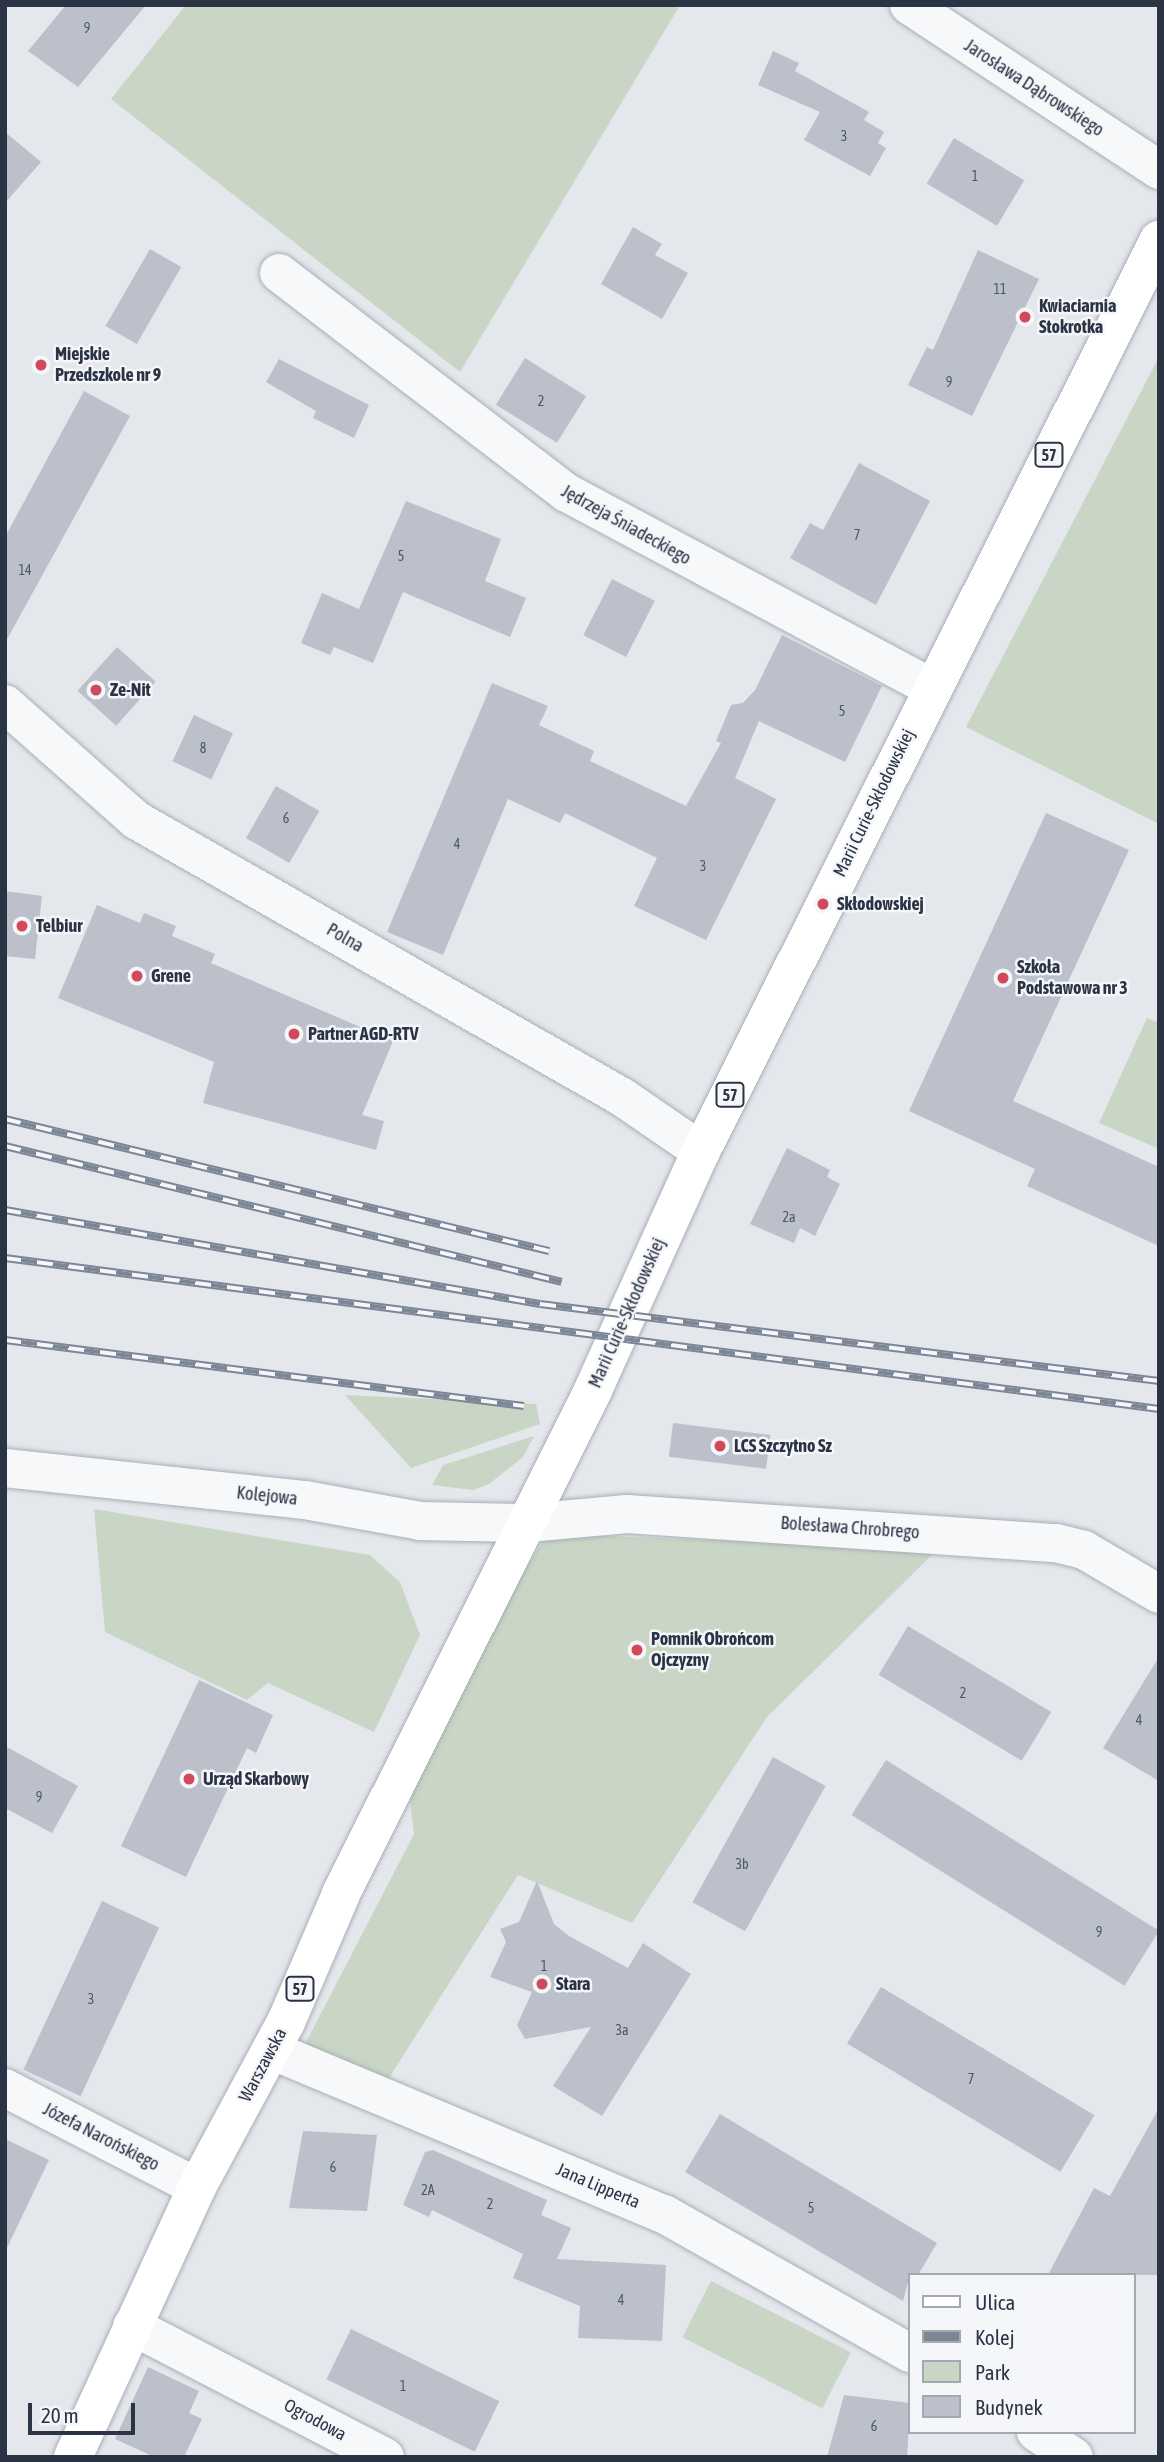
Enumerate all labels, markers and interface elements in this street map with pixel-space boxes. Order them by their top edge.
house number: 9 [84,20,90,36]
street label: Jarosława Dąbrowskiego [960,35,1108,141]
house number: 3 [841,128,847,144]
house number: 1 [972,168,978,184]
house number: 11 [993,281,1007,297]
place label: Kwiaciarnia Stokrotka [1039,296,1116,338]
marker: Kwiaciarnia Stokrotka [1017,309,1033,325]
place label: Miejskie Przedszkole nr 9 [55,344,161,386]
marker: Miejskie Przedszkole nr 9 [33,357,49,373]
house number: 9 [946,374,952,390]
house number: 2 [538,393,544,409]
road number: 57 [1033,442,1065,468]
street label: Jędrzeja Śniadeckiego [557,480,695,570]
house number: 7 [854,527,860,543]
house number: 5 [398,548,404,564]
house number: 14 [18,562,32,578]
place label: Ze-Nit [110,679,151,701]
marker: Ze-Nit [88,682,104,698]
house number: 5 [839,703,845,719]
street label: Marii Curie-Skłodowskiej [829,726,919,880]
house number: 8 [200,740,206,756]
house number: 6 [283,810,289,826]
house number: 4 [454,836,460,852]
house number: 3 [700,858,706,874]
place label: Skłodowskiej [837,893,924,915]
marker: Skłodowskiej [815,896,831,912]
place label: Telbiur [36,915,82,937]
marker: Telbiur [14,918,30,934]
street label: Polna [323,919,367,957]
place label: Szkoła Podstawowa nr 3 [1017,957,1128,1000]
place label: Grene [151,965,191,987]
marker: Grene [129,968,145,984]
marker: Szkoła Podstawowa nr 3 [995,970,1011,986]
place label: Partner AGD-RTV [308,1023,418,1045]
marker: Partner AGD-RTV [286,1026,302,1042]
road number: 57 [714,1082,746,1107]
house number: 2a [782,1209,796,1225]
street label: Marii Curie-Skłodowskiej [584,1235,670,1391]
place label: LCS Szczytno Sz [734,1435,832,1457]
marker: LCS Szczytno Sz [712,1438,728,1454]
street label: Kolejowa [236,1482,298,1510]
street label: Bolesława Chrobrego [780,1512,920,1544]
place label: Pomnik Obrońcom Ojczyzny [651,1629,774,1672]
marker: Pomnik Obrońcom Ojczyzny [629,1642,645,1658]
house number: 2 [960,1685,966,1701]
house number: 4 [1136,1712,1142,1728]
place label: Urząd Skarbowy [203,1768,309,1790]
marker: Urząd Skarbowy [181,1771,197,1787]
house number: 9 [36,1789,42,1805]
house number: 3b [735,1856,749,1872]
house number: 9 [1096,1924,1102,1940]
house number: 1 [541,1958,547,1974]
place label: Stara [556,1973,590,1995]
marker: Stara [534,1976,550,1992]
road number: 57 [284,1977,316,2002]
house number: 3 [88,1991,94,2007]
house number: 3a [615,2022,629,2038]
street label: Warszawska [235,2024,291,2106]
house number: 7 [968,2071,974,2087]
street label: Józefa Narońskiego [39,2098,163,2176]
house number: 6 [330,2159,336,2175]
street label: Jana Lipperta [553,2159,643,2213]
house number: 2A [421,2182,435,2198]
house number: 2 [487,2196,493,2212]
house number: 5 [808,2200,814,2216]
legend [908,2273,1136,2434]
text: Ulica [975,2290,1015,2314]
house number: 4 [618,2292,624,2308]
text: Kolej [975,2325,1014,2349]
text: Park [975,2360,1010,2384]
house number: 1 [400,2378,406,2394]
scale bar [32,2388,138,2432]
street label: Ogrodowa [280,2395,350,2445]
text: Budynek [975,2395,1043,2419]
text: 20 m [41,2403,79,2427]
house number: 6 [871,2418,877,2434]

